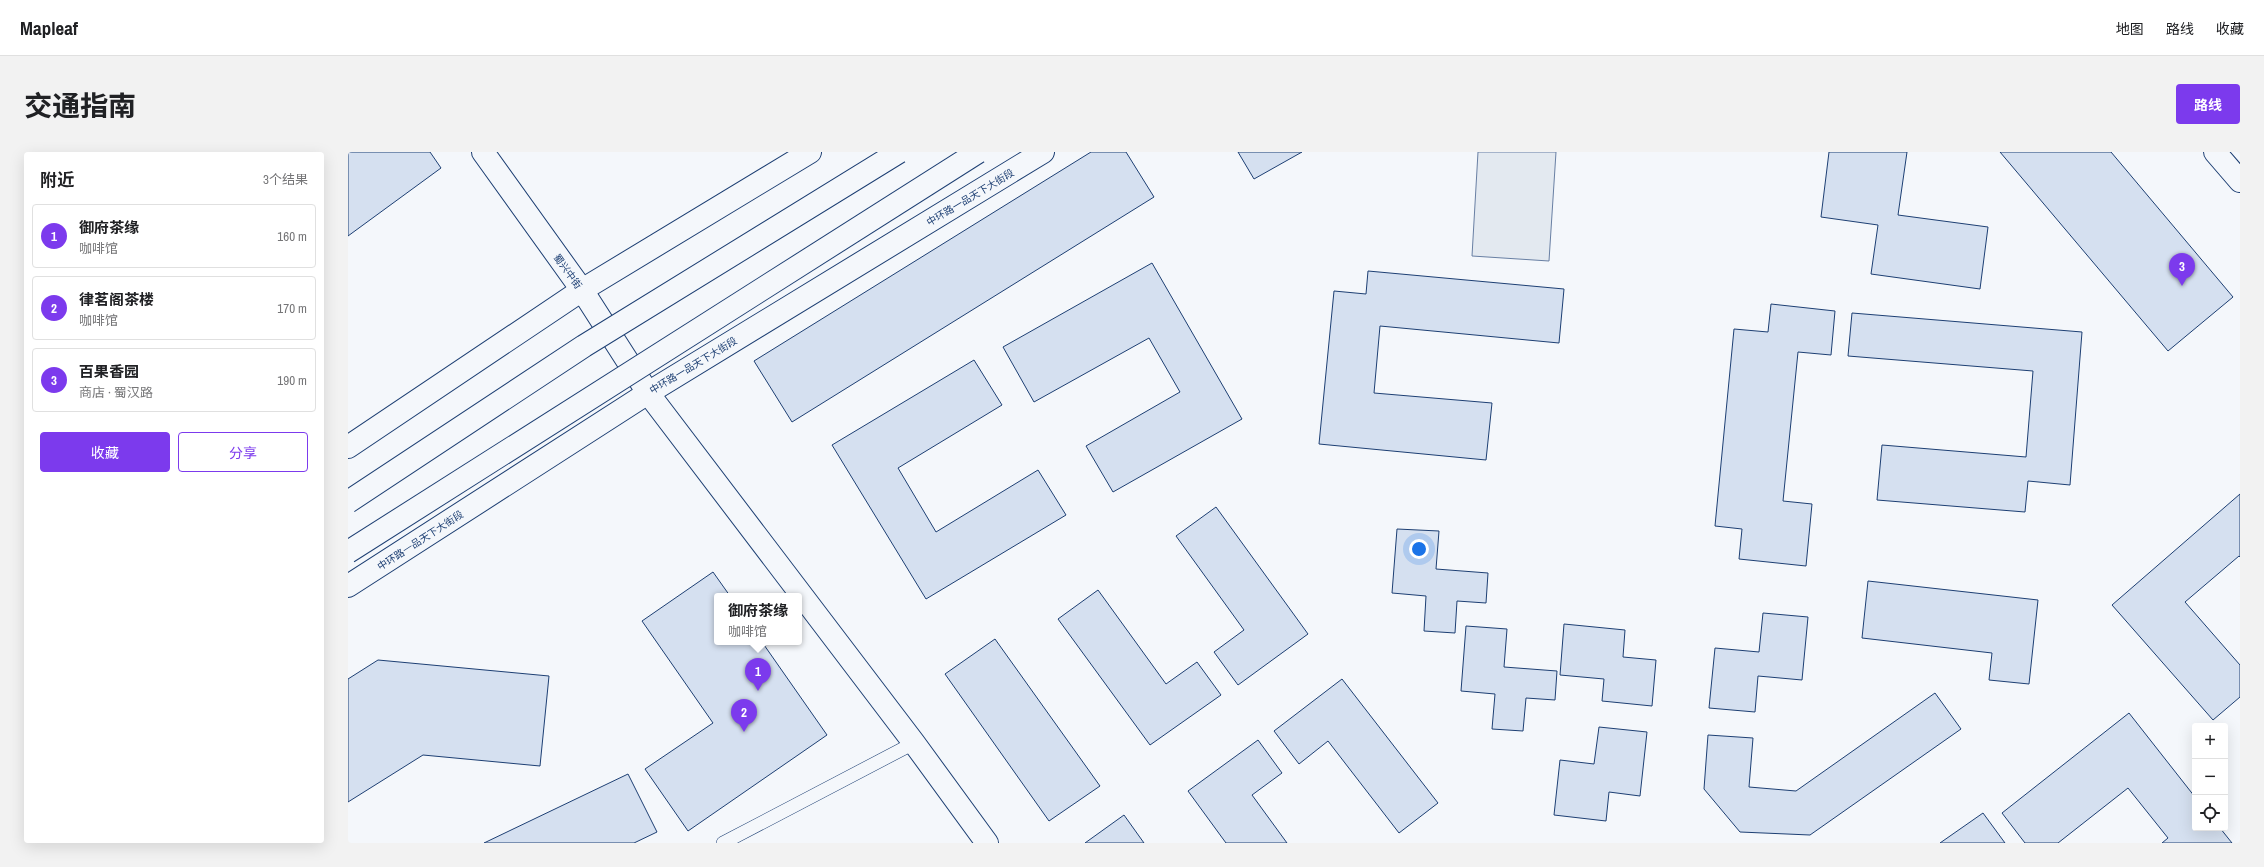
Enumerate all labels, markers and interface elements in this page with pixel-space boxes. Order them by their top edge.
text: Mapleaf [20,15,78,41]
text: 地图 [2116,20,2144,38]
text: 路线 [2166,20,2194,38]
text: 收藏 [2216,20,2244,38]
button: 路线 [2176,84,2240,124]
text: 交通指南 [24,87,136,125]
street label: 中环路一品天下大街段 [924,166,1016,229]
text: 附近 [40,168,74,191]
text: 3个结果 [263,171,308,188]
text: 御府茶缘 [79,217,139,238]
text: 1 [51,228,57,245]
text: 160 m [277,228,307,245]
text: 咖啡馆 [79,240,118,257]
street label: 蜀兴中街 [551,251,585,291]
pin: 3 [2169,253,2195,286]
text: 律茗阁茶楼 [79,289,154,310]
text: 2 [51,300,57,317]
text: 170 m [277,300,307,317]
text: 咖啡馆 [79,312,118,329]
street label: 中环路一品天下大街段 [647,334,739,397]
text: 百果香园 [79,361,139,382]
text: 3 [51,372,57,389]
text: 190 m [277,372,307,389]
text: 商店 · 蜀汉路 [79,384,153,401]
button: 收藏 [40,432,170,472]
button: 分享 [178,432,308,472]
street label: 中环路一品天下大街段 [375,508,466,573]
your location [1409,539,1429,559]
popup [714,593,802,645]
text: 御府茶缘 [728,600,788,621]
text: 咖啡馆 [728,623,767,640]
pin: 1 [745,658,771,691]
pin: 2 [731,699,757,732]
map controls [2192,723,2228,831]
button: + [2192,723,2228,759]
button: − [2192,759,2228,795]
button: locate [2192,795,2228,831]

